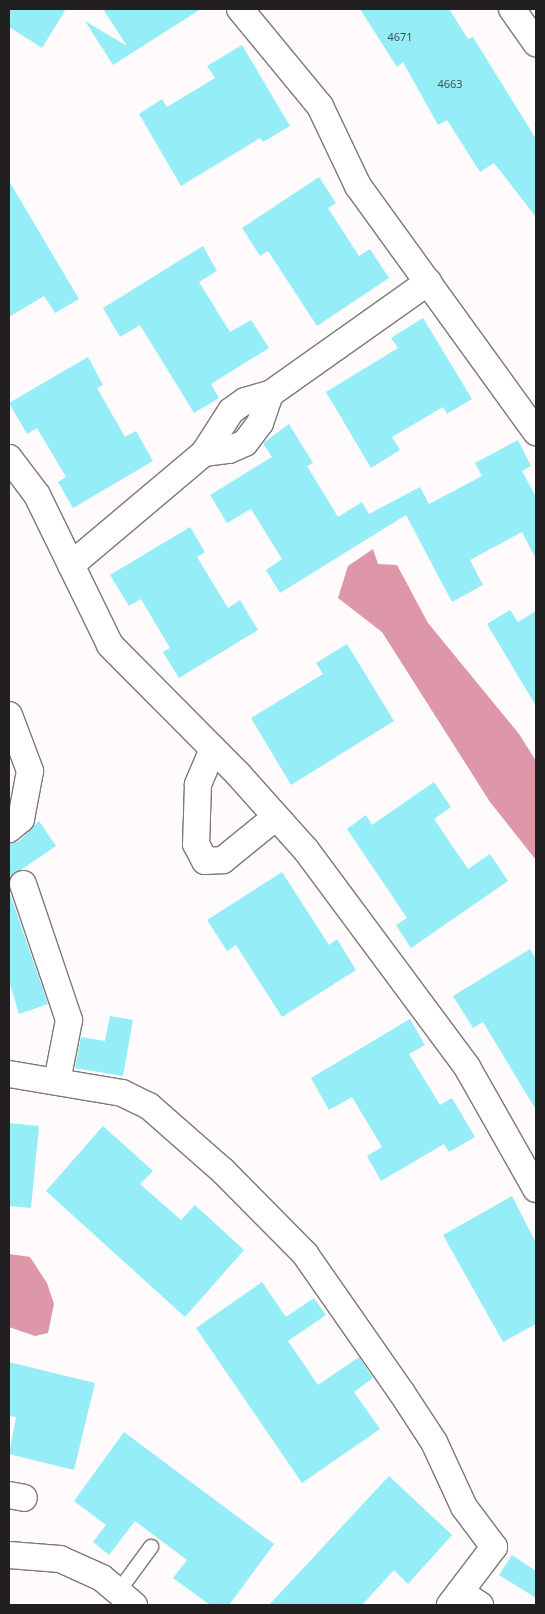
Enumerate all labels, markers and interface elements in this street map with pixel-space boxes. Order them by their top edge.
house number: 4671 [387,30,413,44]
house number: 4663 [437,77,463,91]

